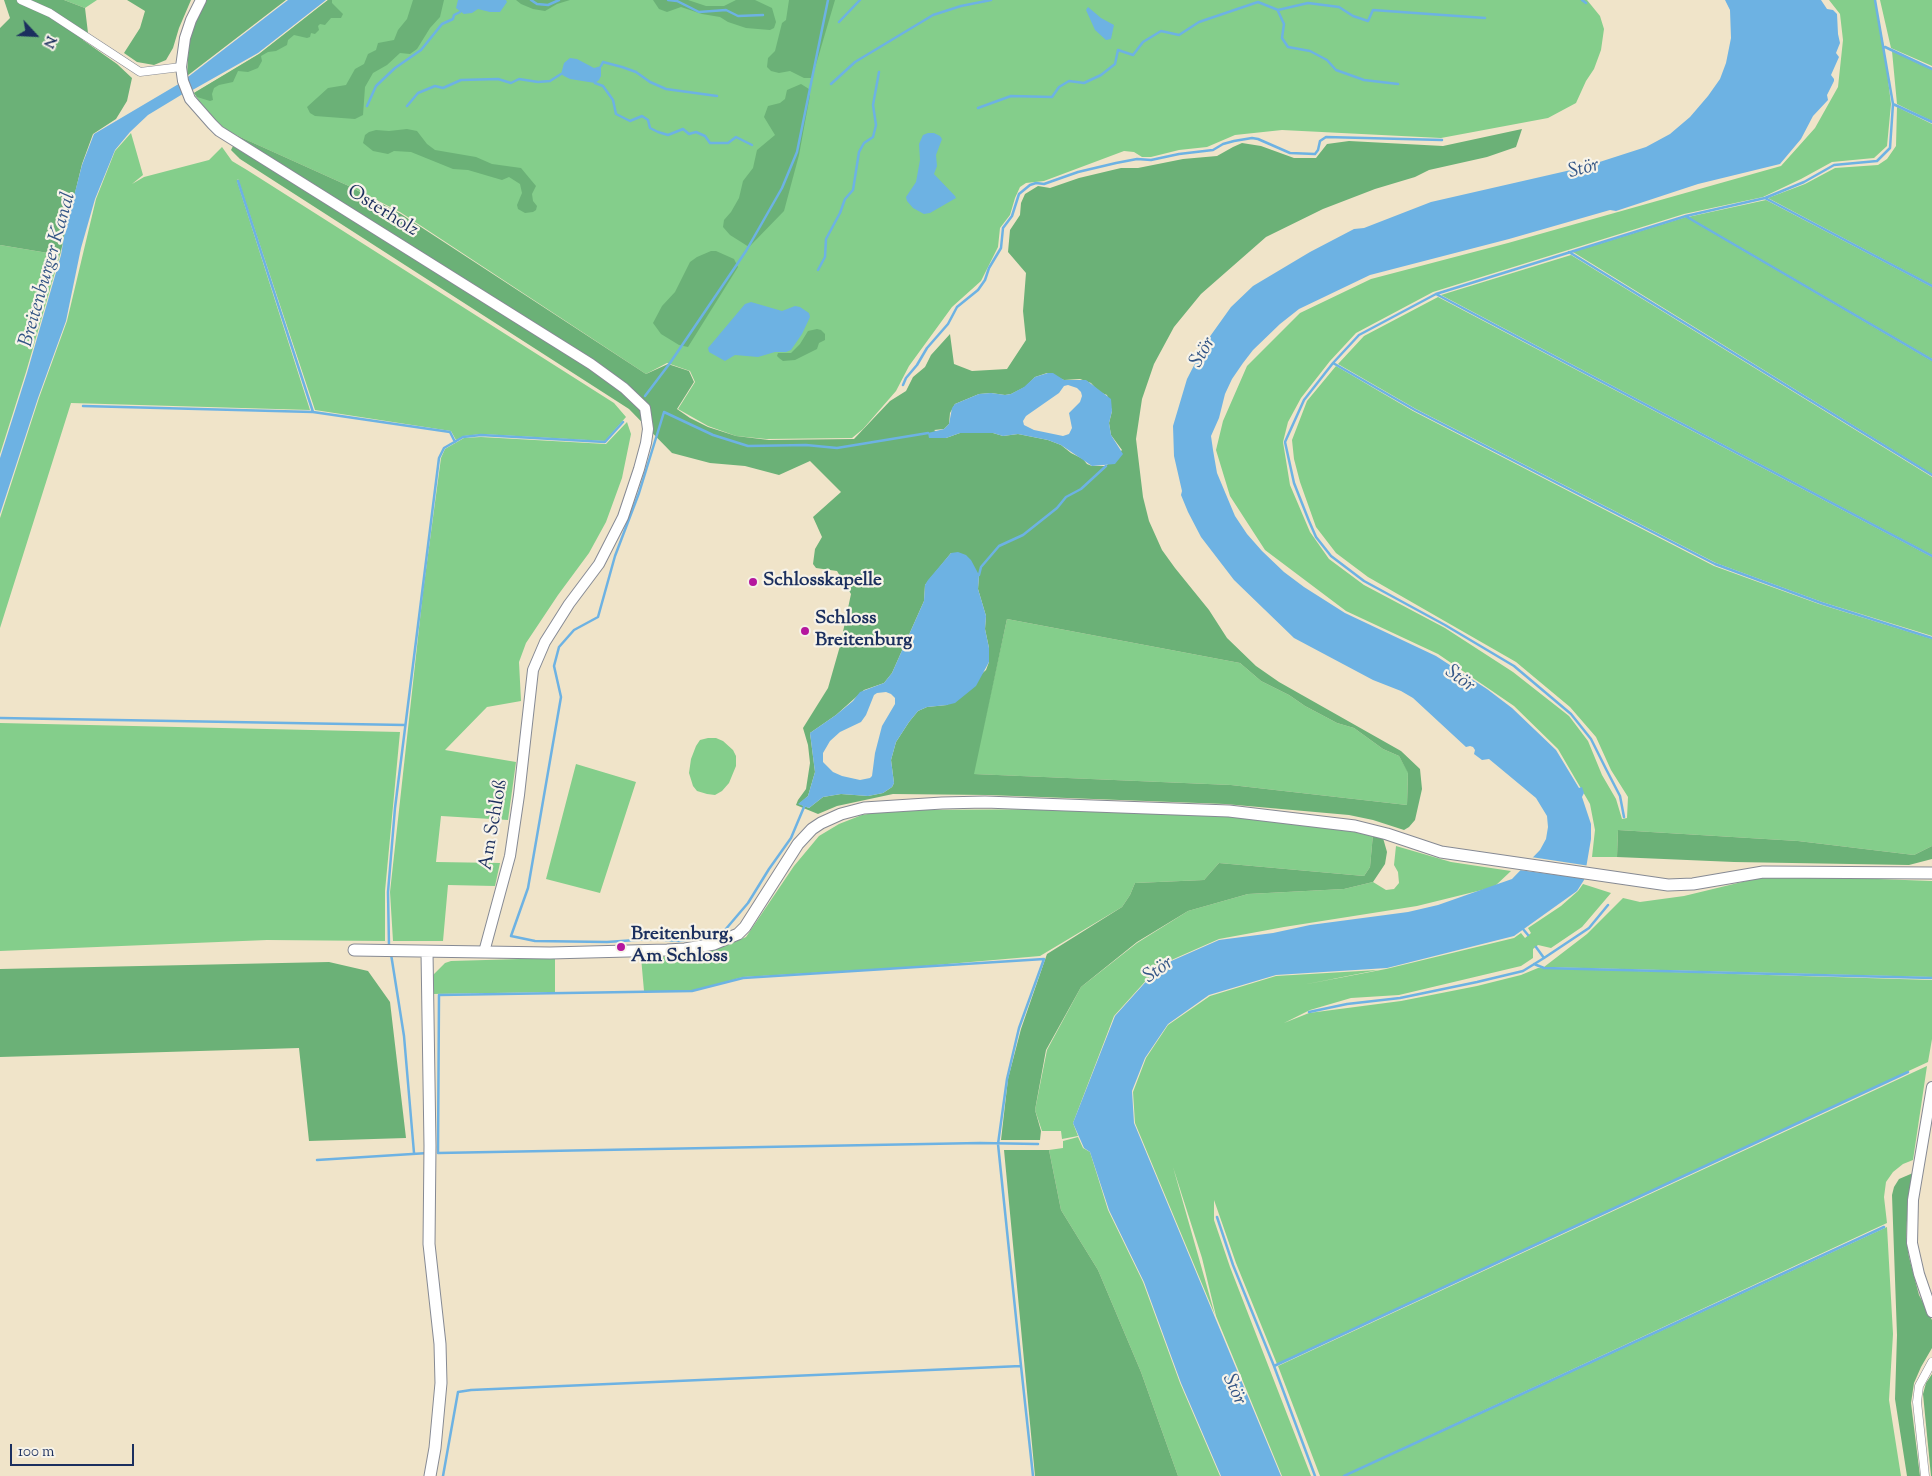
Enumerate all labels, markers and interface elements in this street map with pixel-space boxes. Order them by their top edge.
north arrow [10,10,60,60]
text: N [37,32,60,51]
water label: Stör [1566,155,1602,185]
street label: Osterholz [342,181,422,243]
water label: Breitenburger Kanal [16,190,82,350]
water label: Stör [1186,333,1222,373]
place label: Schlosskapelle [763,571,882,593]
marker: Schlosskapelle [747,576,759,588]
place label: Schloss Breitenburg [815,609,912,653]
marker: Schloss Breitenburg [799,625,811,637]
water label: Stör [1439,661,1479,699]
street label: Am Schloß [476,778,514,872]
place label: Breitenburg, Am Schloss [631,925,733,969]
marker: Breitenburg, Am Schloss [615,941,627,953]
water label: Stör [1139,952,1179,990]
water label: Stör [1216,1371,1250,1409]
scale bar [12,1434,136,1466]
text: 100 m [18,1442,54,1463]

